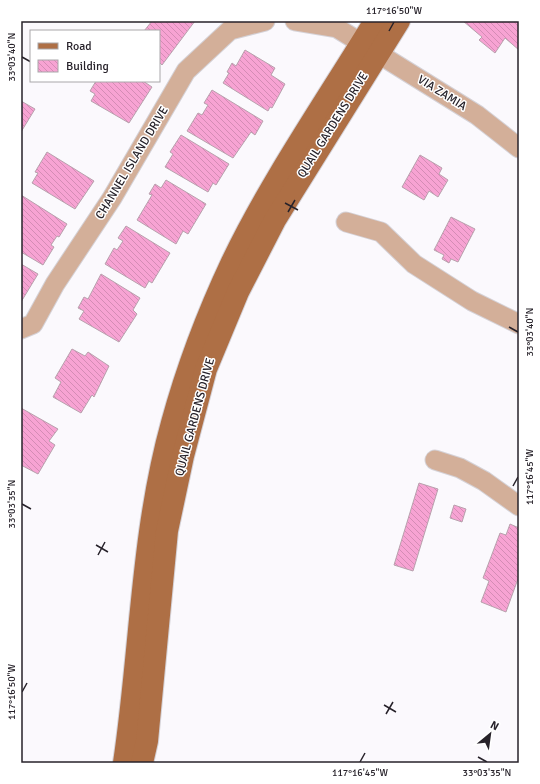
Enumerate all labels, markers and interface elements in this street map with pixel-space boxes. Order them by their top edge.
text: 117°16'50"W [366,5,422,17]
legend [30,30,160,82]
text: 33°03'40"N [6,33,18,81]
text: Road [66,39,92,54]
text: Building [66,59,109,74]
street label: QUAIL GARDENS DRIVE [294,69,372,181]
street label: VIA ZAMIA [415,72,470,114]
street label: CHANNEL ISLAND DRIVE [92,104,172,222]
text: 33°03'40"N [524,308,536,356]
street label: QUAIL GARDENS DRIVE [172,356,218,478]
text: 117°16'45"W [524,449,536,505]
text: 33°03'35"N [6,480,18,528]
text: 117°16'50"W [6,664,18,720]
north arrow [470,714,510,754]
text: N [488,718,501,733]
text: 117°16'45"W [332,767,388,779]
text: 33°03'35"N [463,767,511,779]

